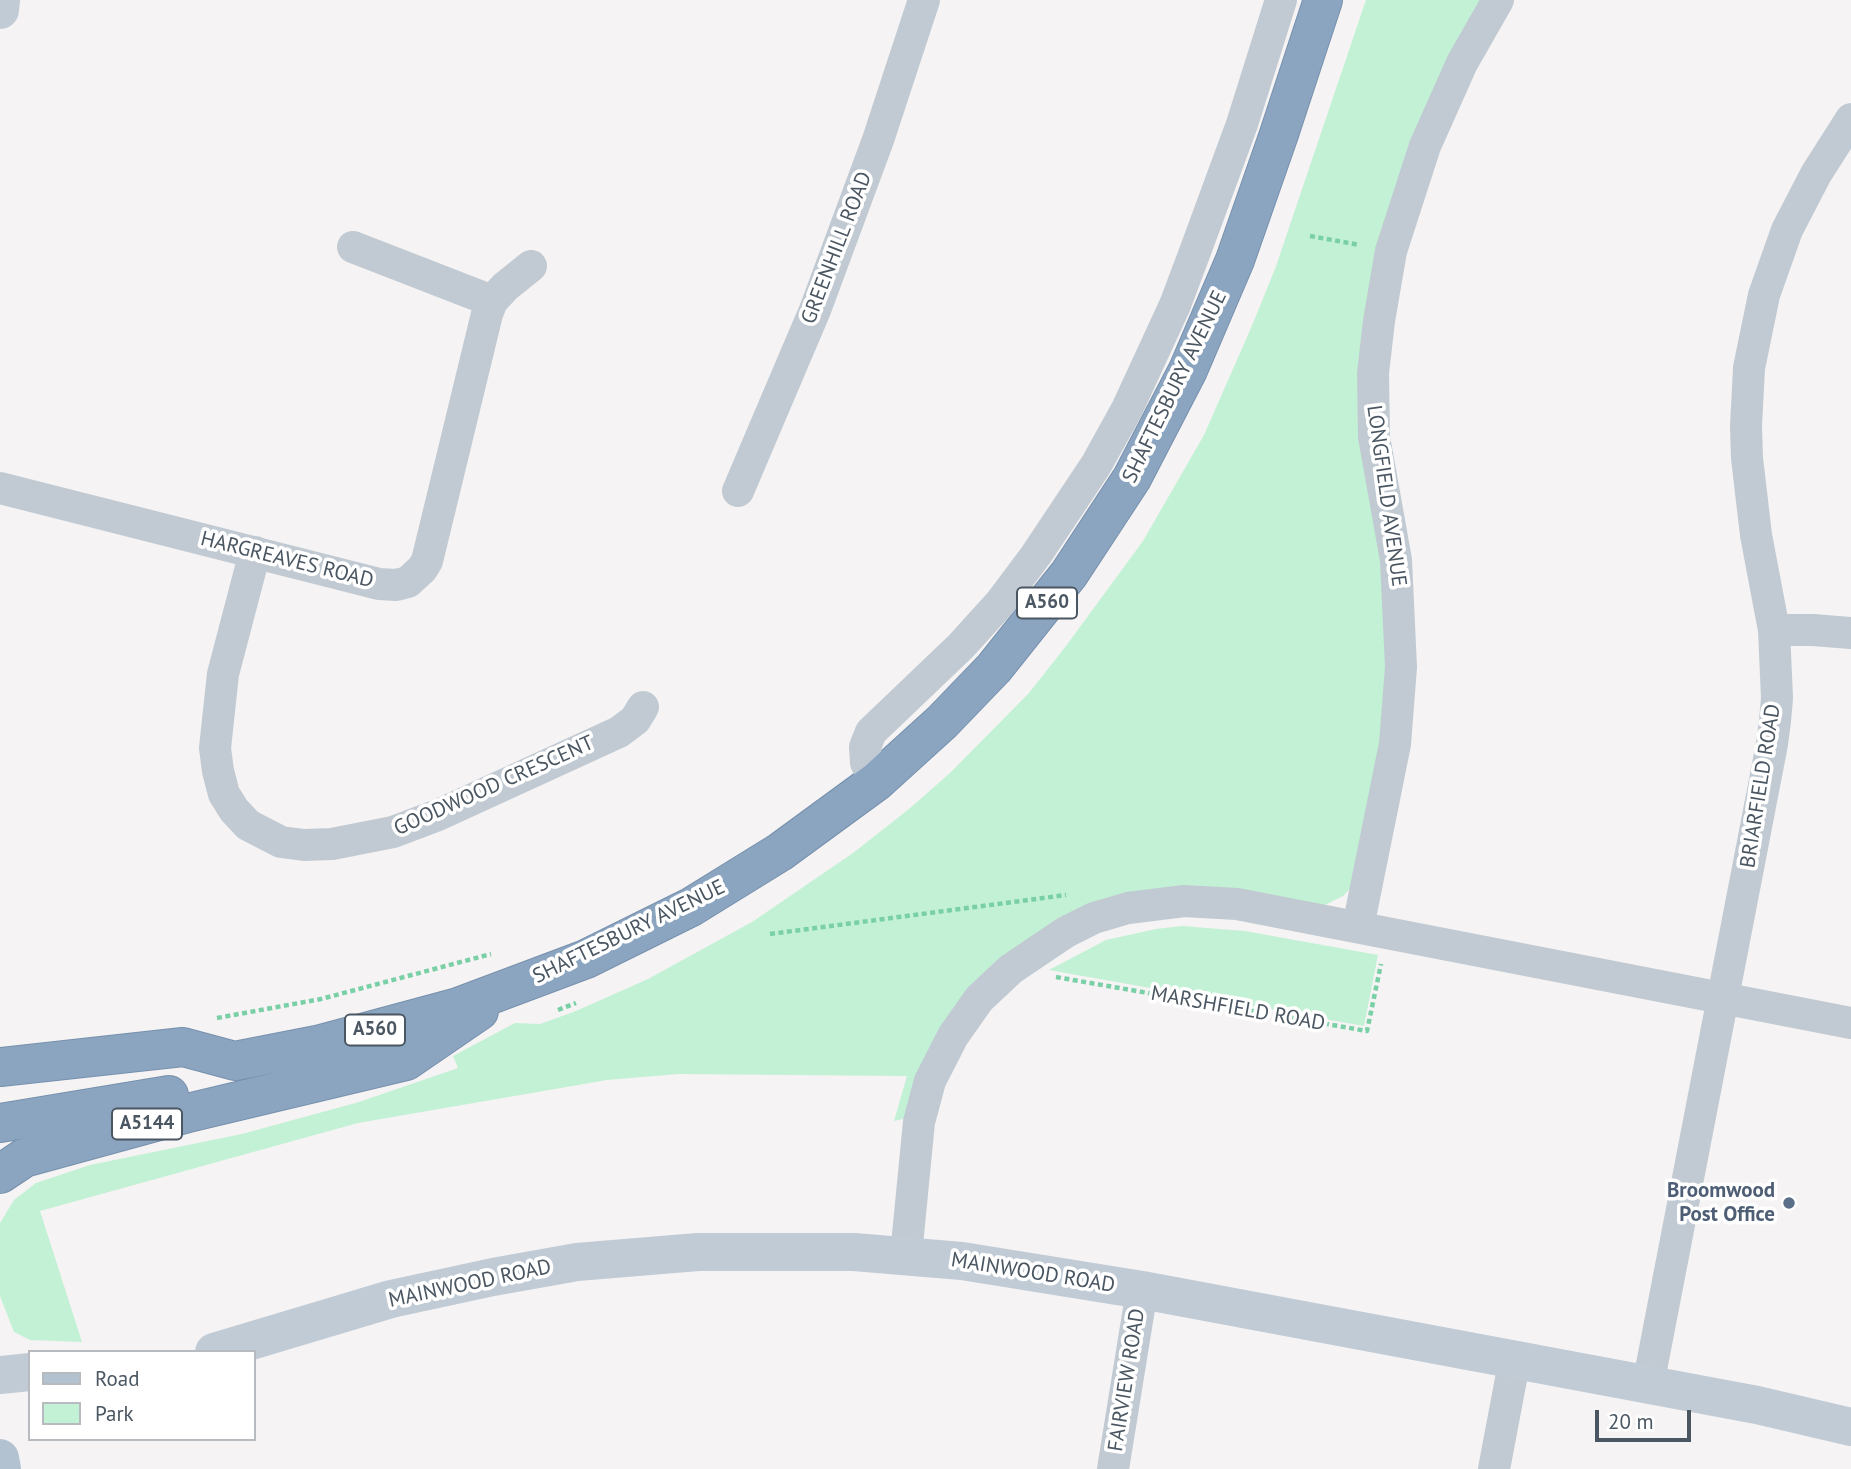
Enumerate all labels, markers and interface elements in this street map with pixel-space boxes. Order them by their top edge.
street label: GREENHILL ROAD [796,168,878,328]
street label: SHAFTESBURY AVENUE [1118,287,1232,487]
street label: LONGFIELD AVENUE [1361,404,1411,588]
street label: HARGREAVES ROAD [198,526,376,594]
road number: A560 [1017,588,1077,618]
street label: BRIARFIELD ROAD [1736,702,1786,870]
street label: GOODWOOD CRESCENT [390,731,598,841]
street label: SHAFTESBURY AVENUE [529,875,729,989]
street label: MARSHFIELD ROAD [1149,981,1327,1037]
road number: A560 [345,1014,405,1046]
road number: A5144 [112,1108,182,1140]
place label: Broomwood Post Office [1667,1178,1775,1228]
marker: Broomwood Post Office [1781,1195,1797,1211]
street label: MAINWOOD ROAD [949,1248,1117,1298]
street label: MAINWOOD ROAD [386,1254,554,1314]
street label: FAIRVIEW ROAD [1103,1307,1151,1453]
legend [28,1350,256,1441]
text: Road [95,1365,139,1392]
scale bar [1599,1396,1695,1440]
text: Park [95,1400,134,1427]
text: 20 m [1608,1408,1654,1435]

